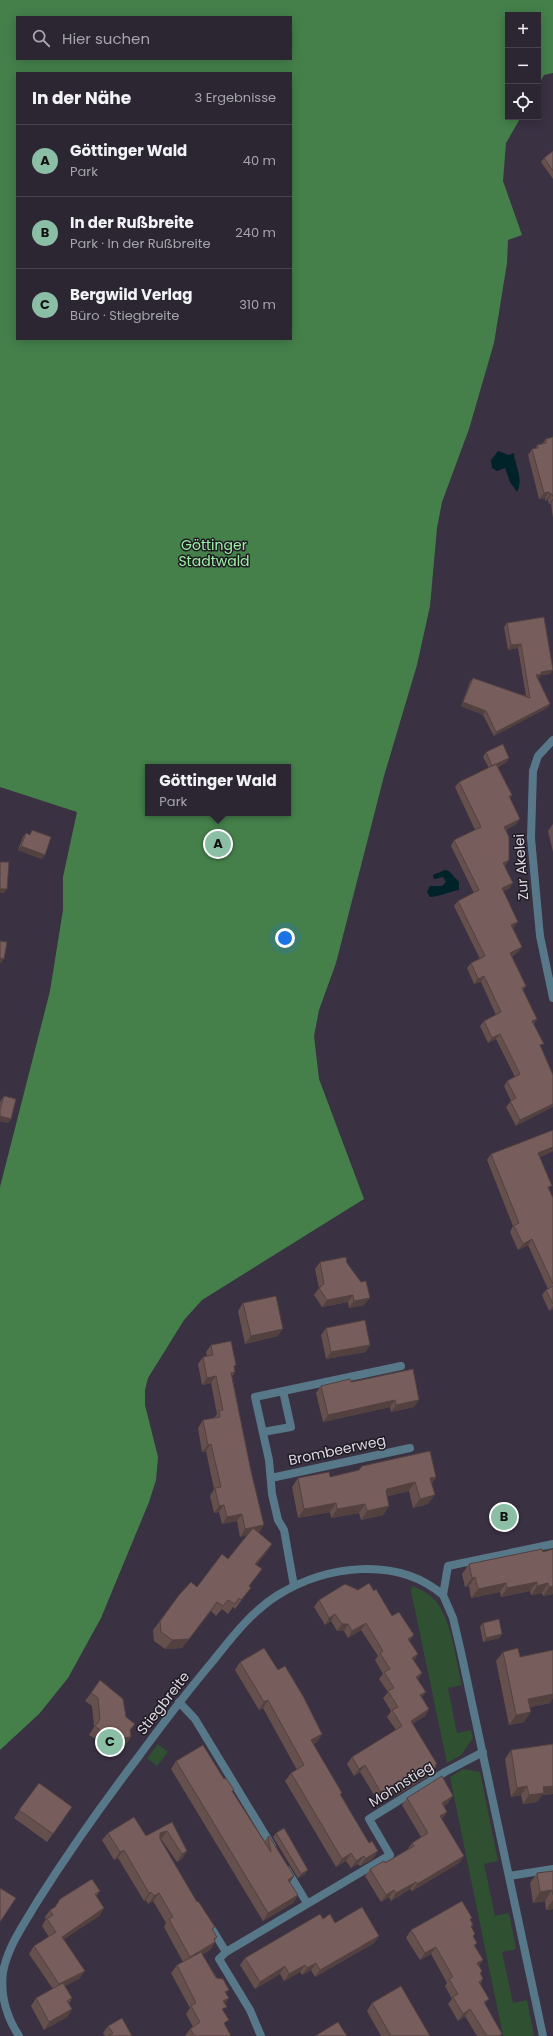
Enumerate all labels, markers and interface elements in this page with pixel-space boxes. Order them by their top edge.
map controls [505,12,541,120]
button: + [505,12,541,48]
search box [16,16,292,60]
icon: search [30,27,52,49]
text: Hier suchen [62,28,150,49]
button: − [505,48,541,84]
button: locate [505,84,541,120]
text: In der Nähe [32,86,131,110]
text: 3 Ergebnisse [195,88,276,107]
text: Göttinger Wald [70,140,187,161]
text: A [40,151,50,170]
text: 40 m [243,151,276,170]
text: Park [70,162,98,181]
text: In der Rußbreite [70,212,194,233]
text: B [41,223,49,242]
text: 240 m [235,223,276,242]
text: Park · In der Rußbreite [70,234,210,253]
text: Bergwild Verlag [70,284,192,305]
text: C [40,295,50,314]
text: 310 m [239,295,276,314]
text: Büro · Stiegbreite [70,306,179,325]
park label: Göttinger Stadtwald [178,535,250,571]
popup [145,764,291,816]
text: Göttinger Wald [159,770,277,791]
text: Park [159,792,187,811]
pin: A [205,829,231,859]
street label: Zur Akelei [509,833,533,901]
your location [275,928,295,948]
street label: Brombeerweg [287,1430,387,1470]
pin: B [491,1502,517,1532]
street label: Stiegbreite [132,1667,194,1739]
pin: C [97,1727,123,1757]
street label: Mohnstieg [365,1756,437,1812]

